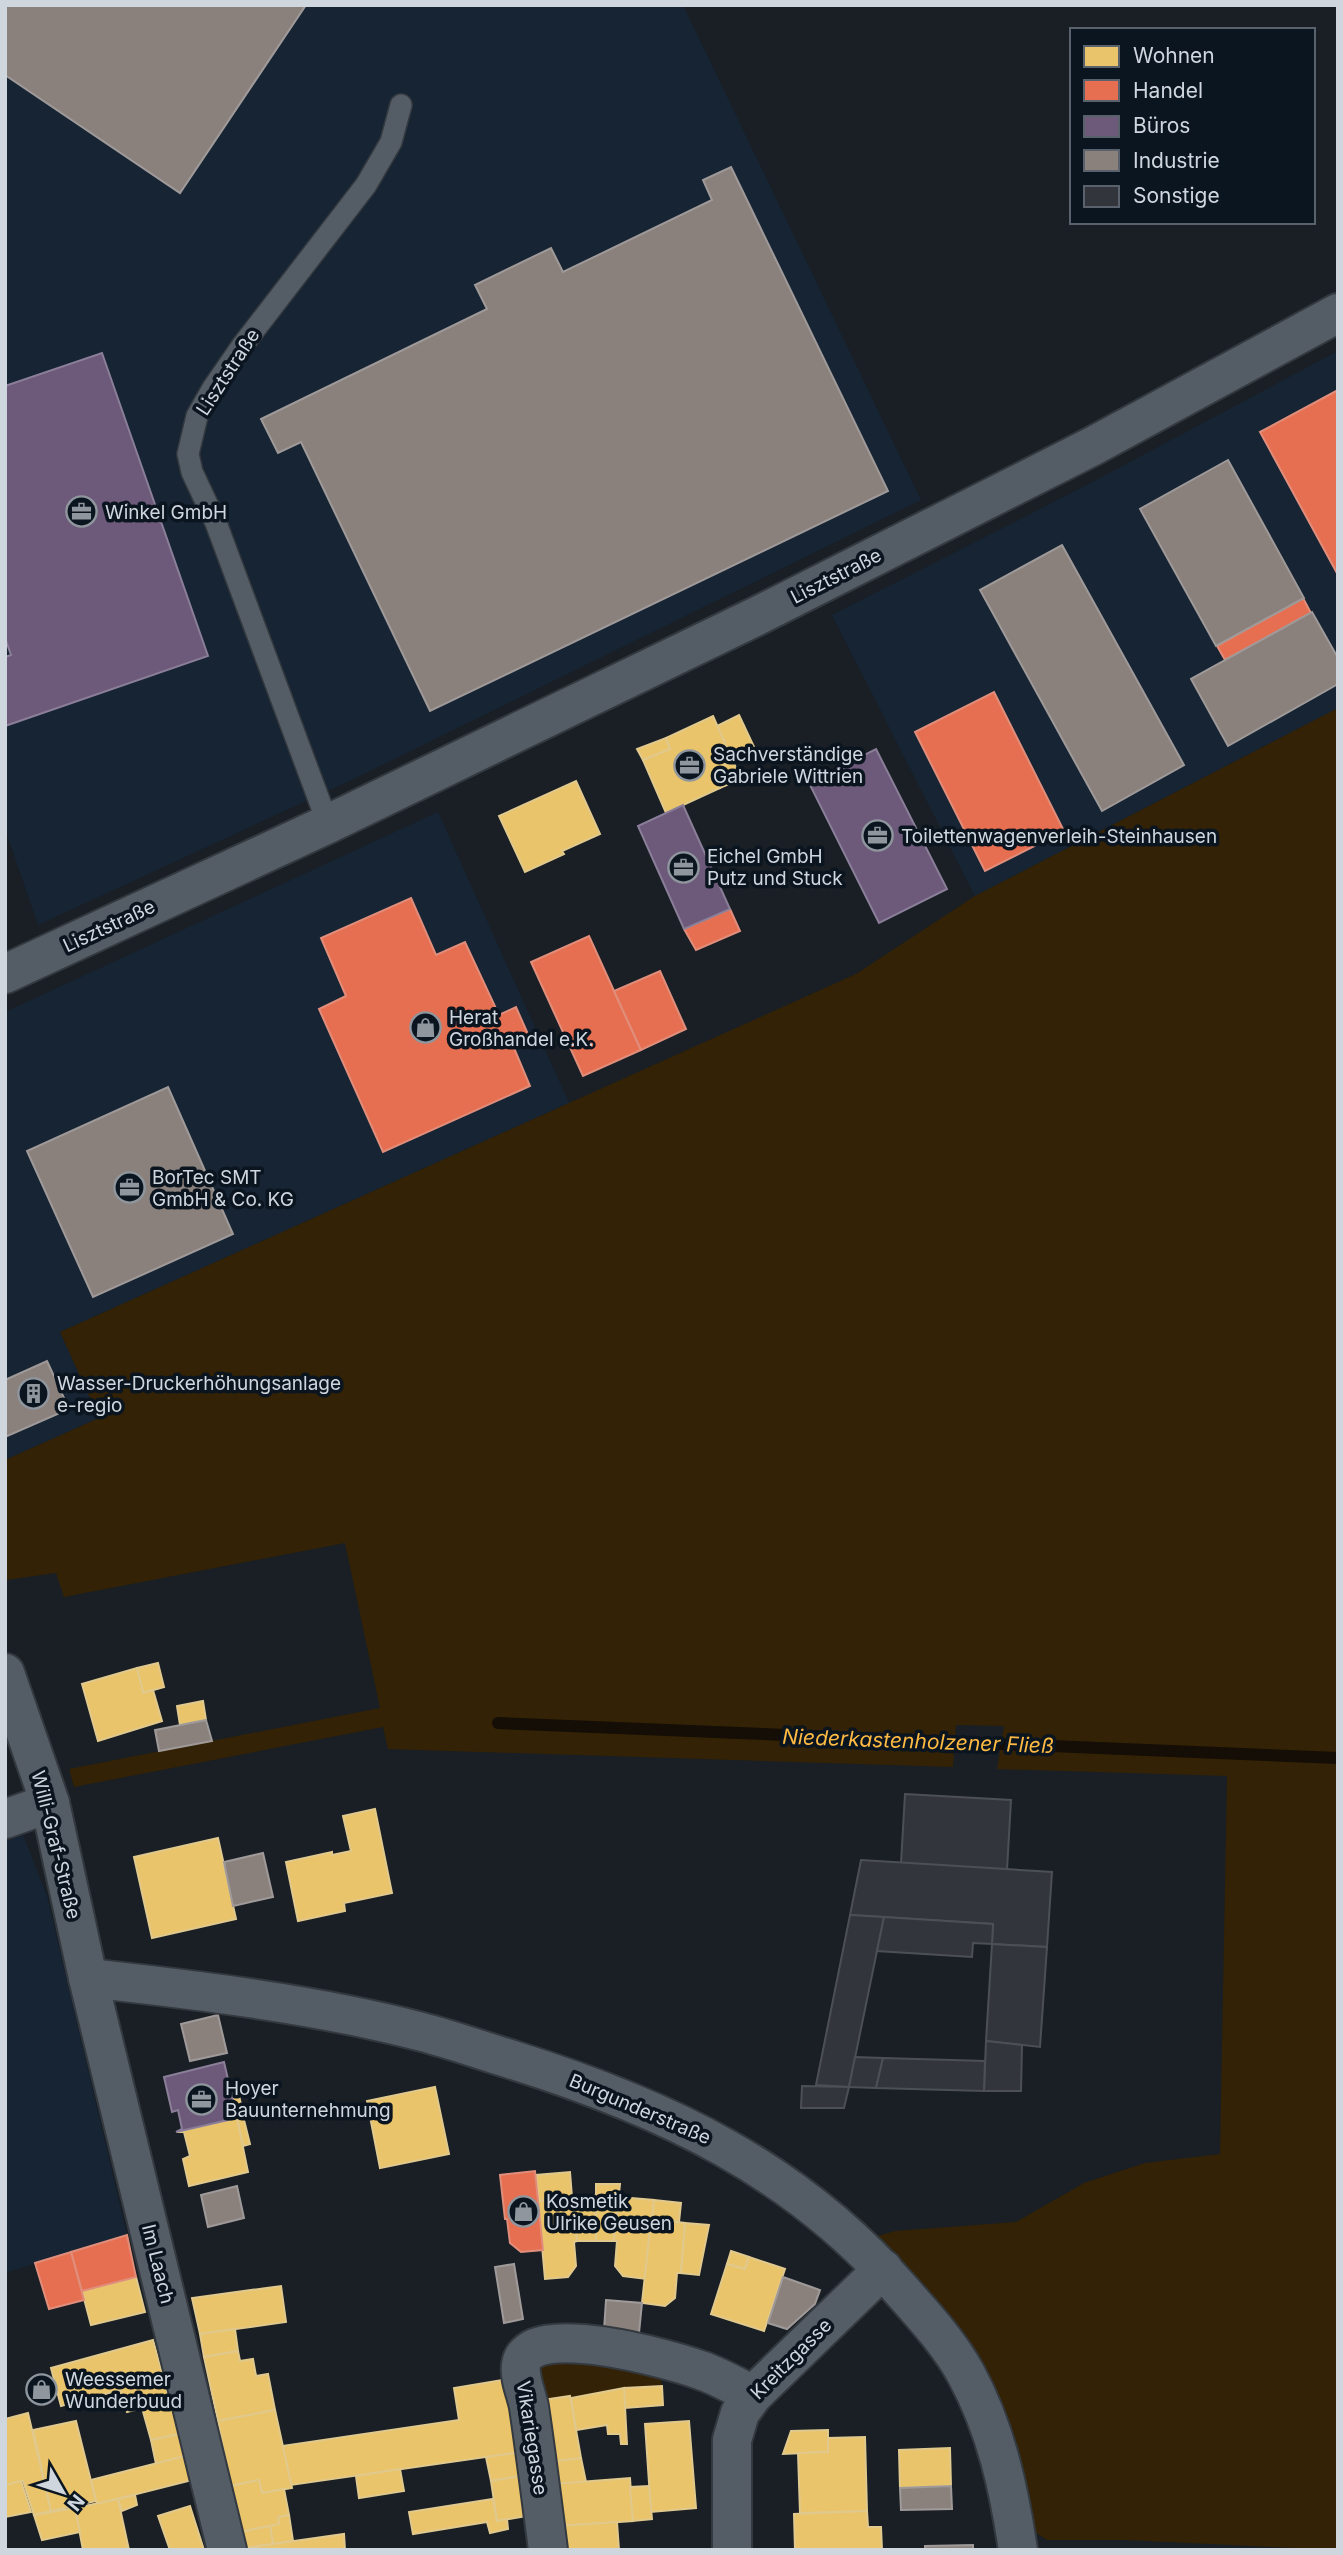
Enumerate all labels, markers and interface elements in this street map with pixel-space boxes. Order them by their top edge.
legend [1070,28,1315,224]
text: Wohnen [1133,43,1215,68]
text: Handel [1133,78,1203,103]
text: Büros [1133,113,1190,138]
text: Industrie [1133,148,1220,173]
text: Sonstige [1133,183,1220,208]
street label: Lisztstraße [191,324,265,420]
office icon: Winkel GmbH [65,495,99,529]
place label: Winkel GmbH [105,501,227,524]
street label: Lisztstraße [787,543,885,609]
place label: Sachverständige Gabriele Wittrien [713,743,863,788]
office icon: Sachverständige Gabriele Wittrien [673,748,707,782]
office icon: Toilettenwagenverleih-Steinhausen [861,819,895,853]
place label: Toilettenwagenverleih-Steinhausen [901,825,1217,848]
place label: Eichel GmbH Putz und Stuck [707,845,843,890]
office icon: Eichel GmbH Putz und Stuck [667,850,701,884]
street label: Lisztstraße [59,895,159,957]
place label: Herat Großhandel e.K. [449,1006,594,1051]
shop icon: Herat Großhandel e.K. [409,1011,443,1045]
place label: BorTec SMT GmbH & Co. KG [152,1166,294,1211]
office icon: BorTec SMT GmbH & Co. KG [112,1171,146,1205]
place label: Wasser-Druckerhöhungsanlage e-regio [57,1372,341,1417]
building icon: Wasser-Druckerhöhungsanlage e-regio [17,1377,51,1411]
water label: Niederkastenholzener Fließ [782,1724,1054,1758]
street label: Willi-Graf-Straße [26,1768,86,1922]
street label: Burgunderstraße [566,2069,714,2149]
place label: Hoyer Bauunternehmung [225,2077,391,2122]
office icon: Hoyer Bauunternehmung [185,2082,219,2116]
place label: Kosmetik Ulrike Geusen [546,2190,672,2235]
shop icon: Kosmetik Ulrike Geusen [506,2195,540,2229]
street label: Im Laach [137,2222,179,2306]
street label: Kreitzgasse [746,2314,836,2404]
place label: Weessemer Wunderbuud [65,2368,182,2413]
shop icon: Weessemer Wunderbuud [25,2373,59,2407]
street label: Vikariegasse [512,2379,552,2497]
north arrow [28,2457,98,2527]
text: N [62,2490,89,2515]

